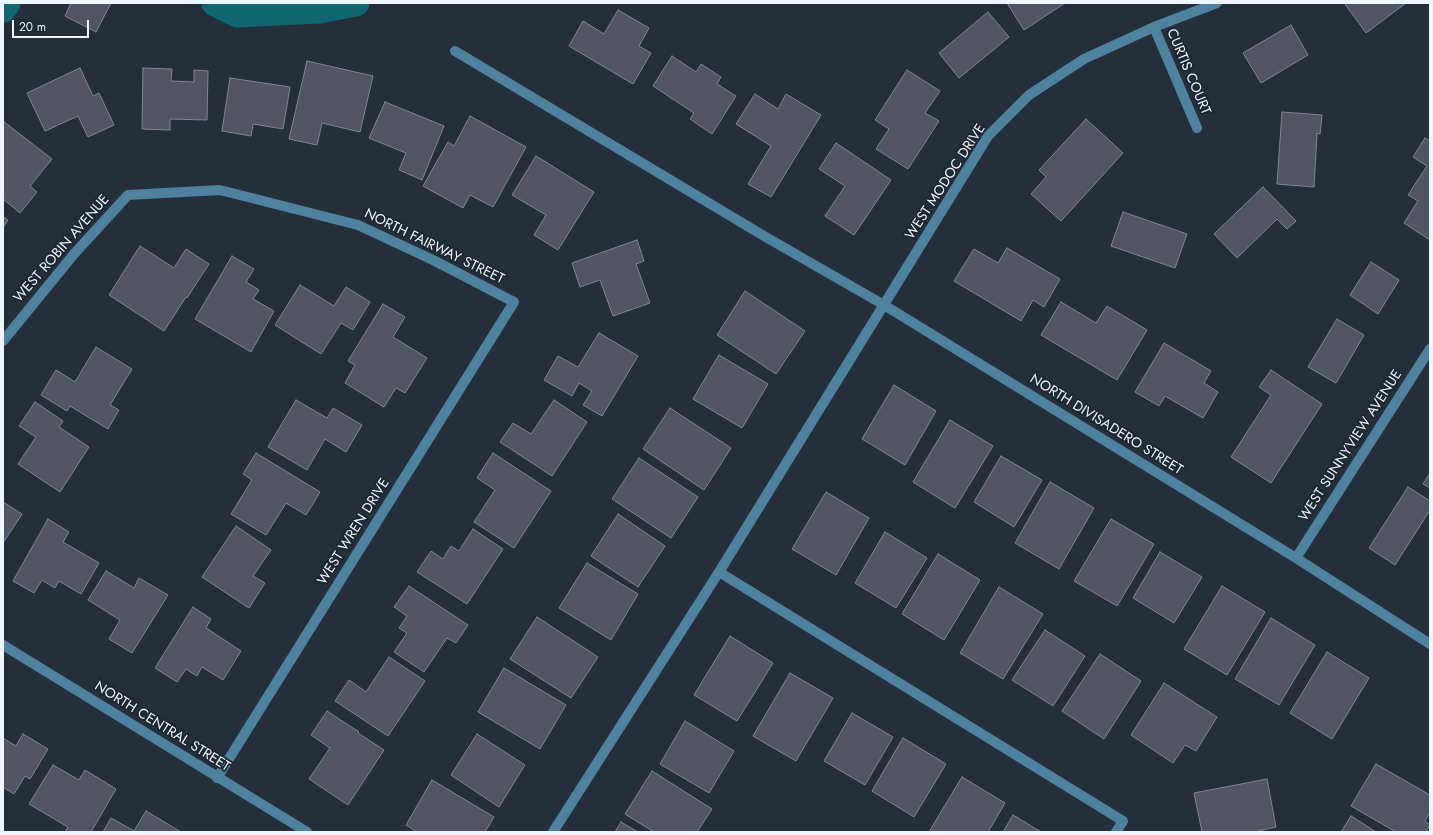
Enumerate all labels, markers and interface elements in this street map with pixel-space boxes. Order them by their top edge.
scale bar [14,12,91,38]
text: 20 m [19,18,46,36]
street label: CURTIS COURT [1162,26,1214,118]
street label: WEST MODOC DRIVE [902,121,990,243]
street label: WEST ROBIN AVENUE [11,192,113,306]
street label: NORTH FAIRWAY STREET [361,206,507,288]
street label: WEST SUNNYVIEW AVENUE [1296,367,1406,525]
street label: NORTH DIVISADERO STREET [1026,371,1186,479]
street label: WEST WREN DRIVE [315,476,393,588]
street label: NORTH CENTRAL STREET [91,678,233,776]

